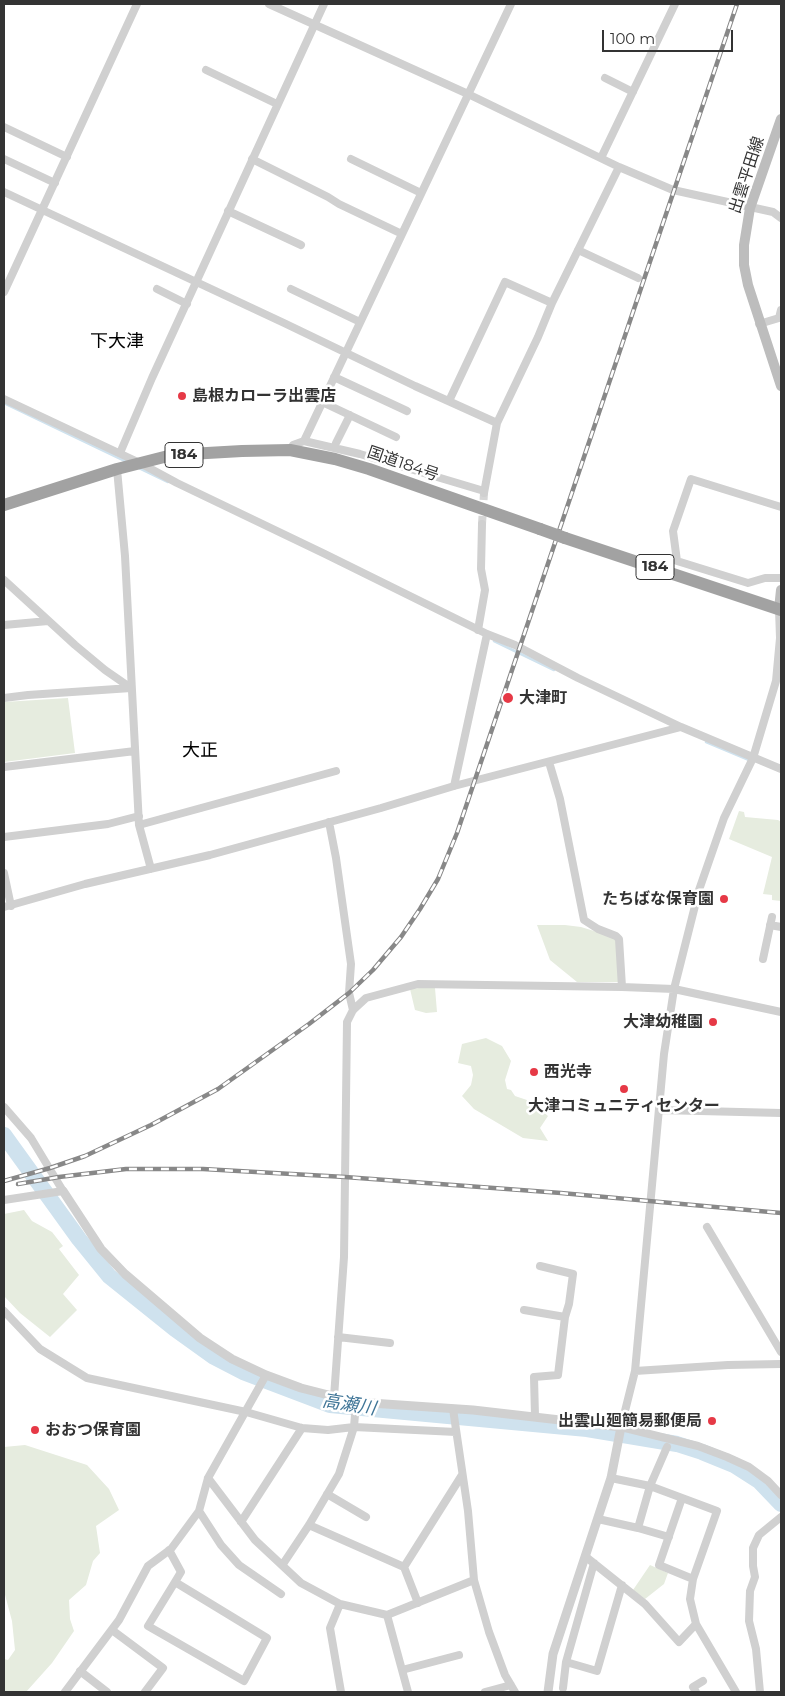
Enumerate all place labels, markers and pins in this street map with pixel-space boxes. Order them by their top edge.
place label: 島根カローラ出雲店 [192,386,336,406]
marker: 島根カローラ出雲店 [176,390,188,402]
place label: 大津町 [519,688,567,708]
marker: 大津町 [501,691,515,705]
place label: たちばな保育園 [602,889,714,909]
marker: たちばな保育園 [718,893,730,905]
place label: 大津幼稚園 [623,1012,703,1032]
marker: 大津幼稚園 [707,1016,719,1028]
place label: 西光寺 [544,1062,592,1082]
marker: 西光寺 [528,1066,540,1078]
marker: 大津コミュニティセンター [618,1083,630,1095]
place label: 大津コミュニティセンター [528,1096,720,1116]
place label: 出雲山廻簡易郵便局 [558,1411,702,1431]
marker: 出雲山廻簡易郵便局 [706,1415,718,1427]
place label: おおつ保育園 [45,1420,141,1440]
marker: おおつ保育園 [29,1424,41,1436]

